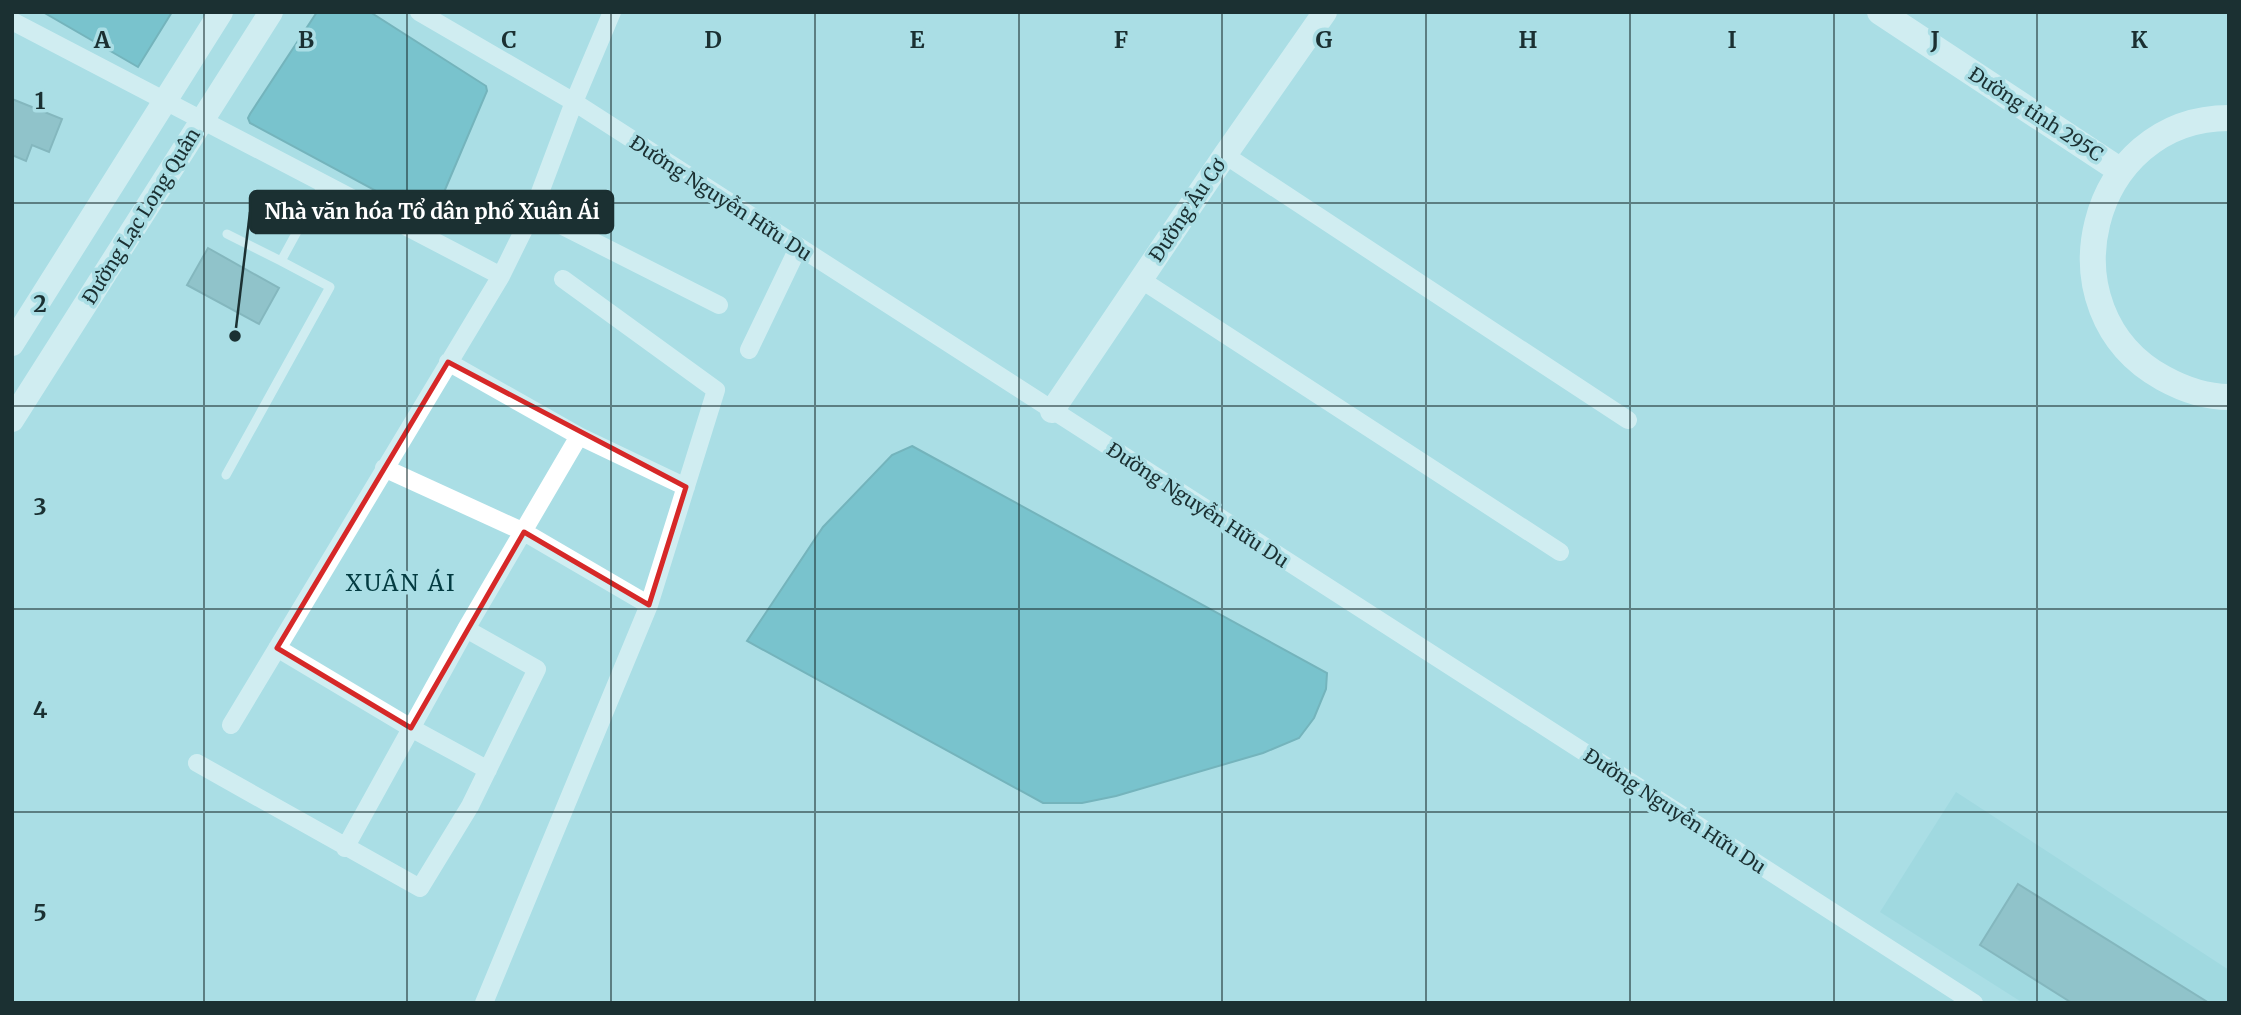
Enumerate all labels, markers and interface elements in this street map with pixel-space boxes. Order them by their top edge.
text: A [93,25,111,54]
text: B [298,25,314,54]
text: C [501,25,517,54]
text: D [704,25,722,54]
text: E [909,25,925,54]
text: F [1114,25,1128,54]
text: G [1316,25,1333,54]
text: H [1519,25,1538,54]
text: I [1727,25,1737,54]
text: J [1929,25,1940,54]
text: K [2130,25,2148,54]
street label: Đường tỉnh 295C [1964,62,2108,166]
text: 1 [35,86,46,115]
street label: Đường Lạc Long Quân [77,123,205,309]
street label: Đường Nguyễn Hữu Du [626,129,817,266]
street label: Đường Âu Cơ [1144,154,1230,266]
callout: Nhà văn hóa Tổ dân phố Xuân Ái [250,191,613,233]
text: Nhà văn hóa Tổ dân phố Xuân Ái [264,197,600,225]
text: 2 [33,289,47,318]
street label: Đường Nguyễn Hữu Du [1103,436,1294,573]
text: 3 [33,492,47,521]
district label: XUÂN ÁI [345,568,457,597]
text: 4 [33,695,48,724]
street label: Đường Nguyễn Hữu Du [1580,742,1771,879]
text: 5 [33,898,47,927]

